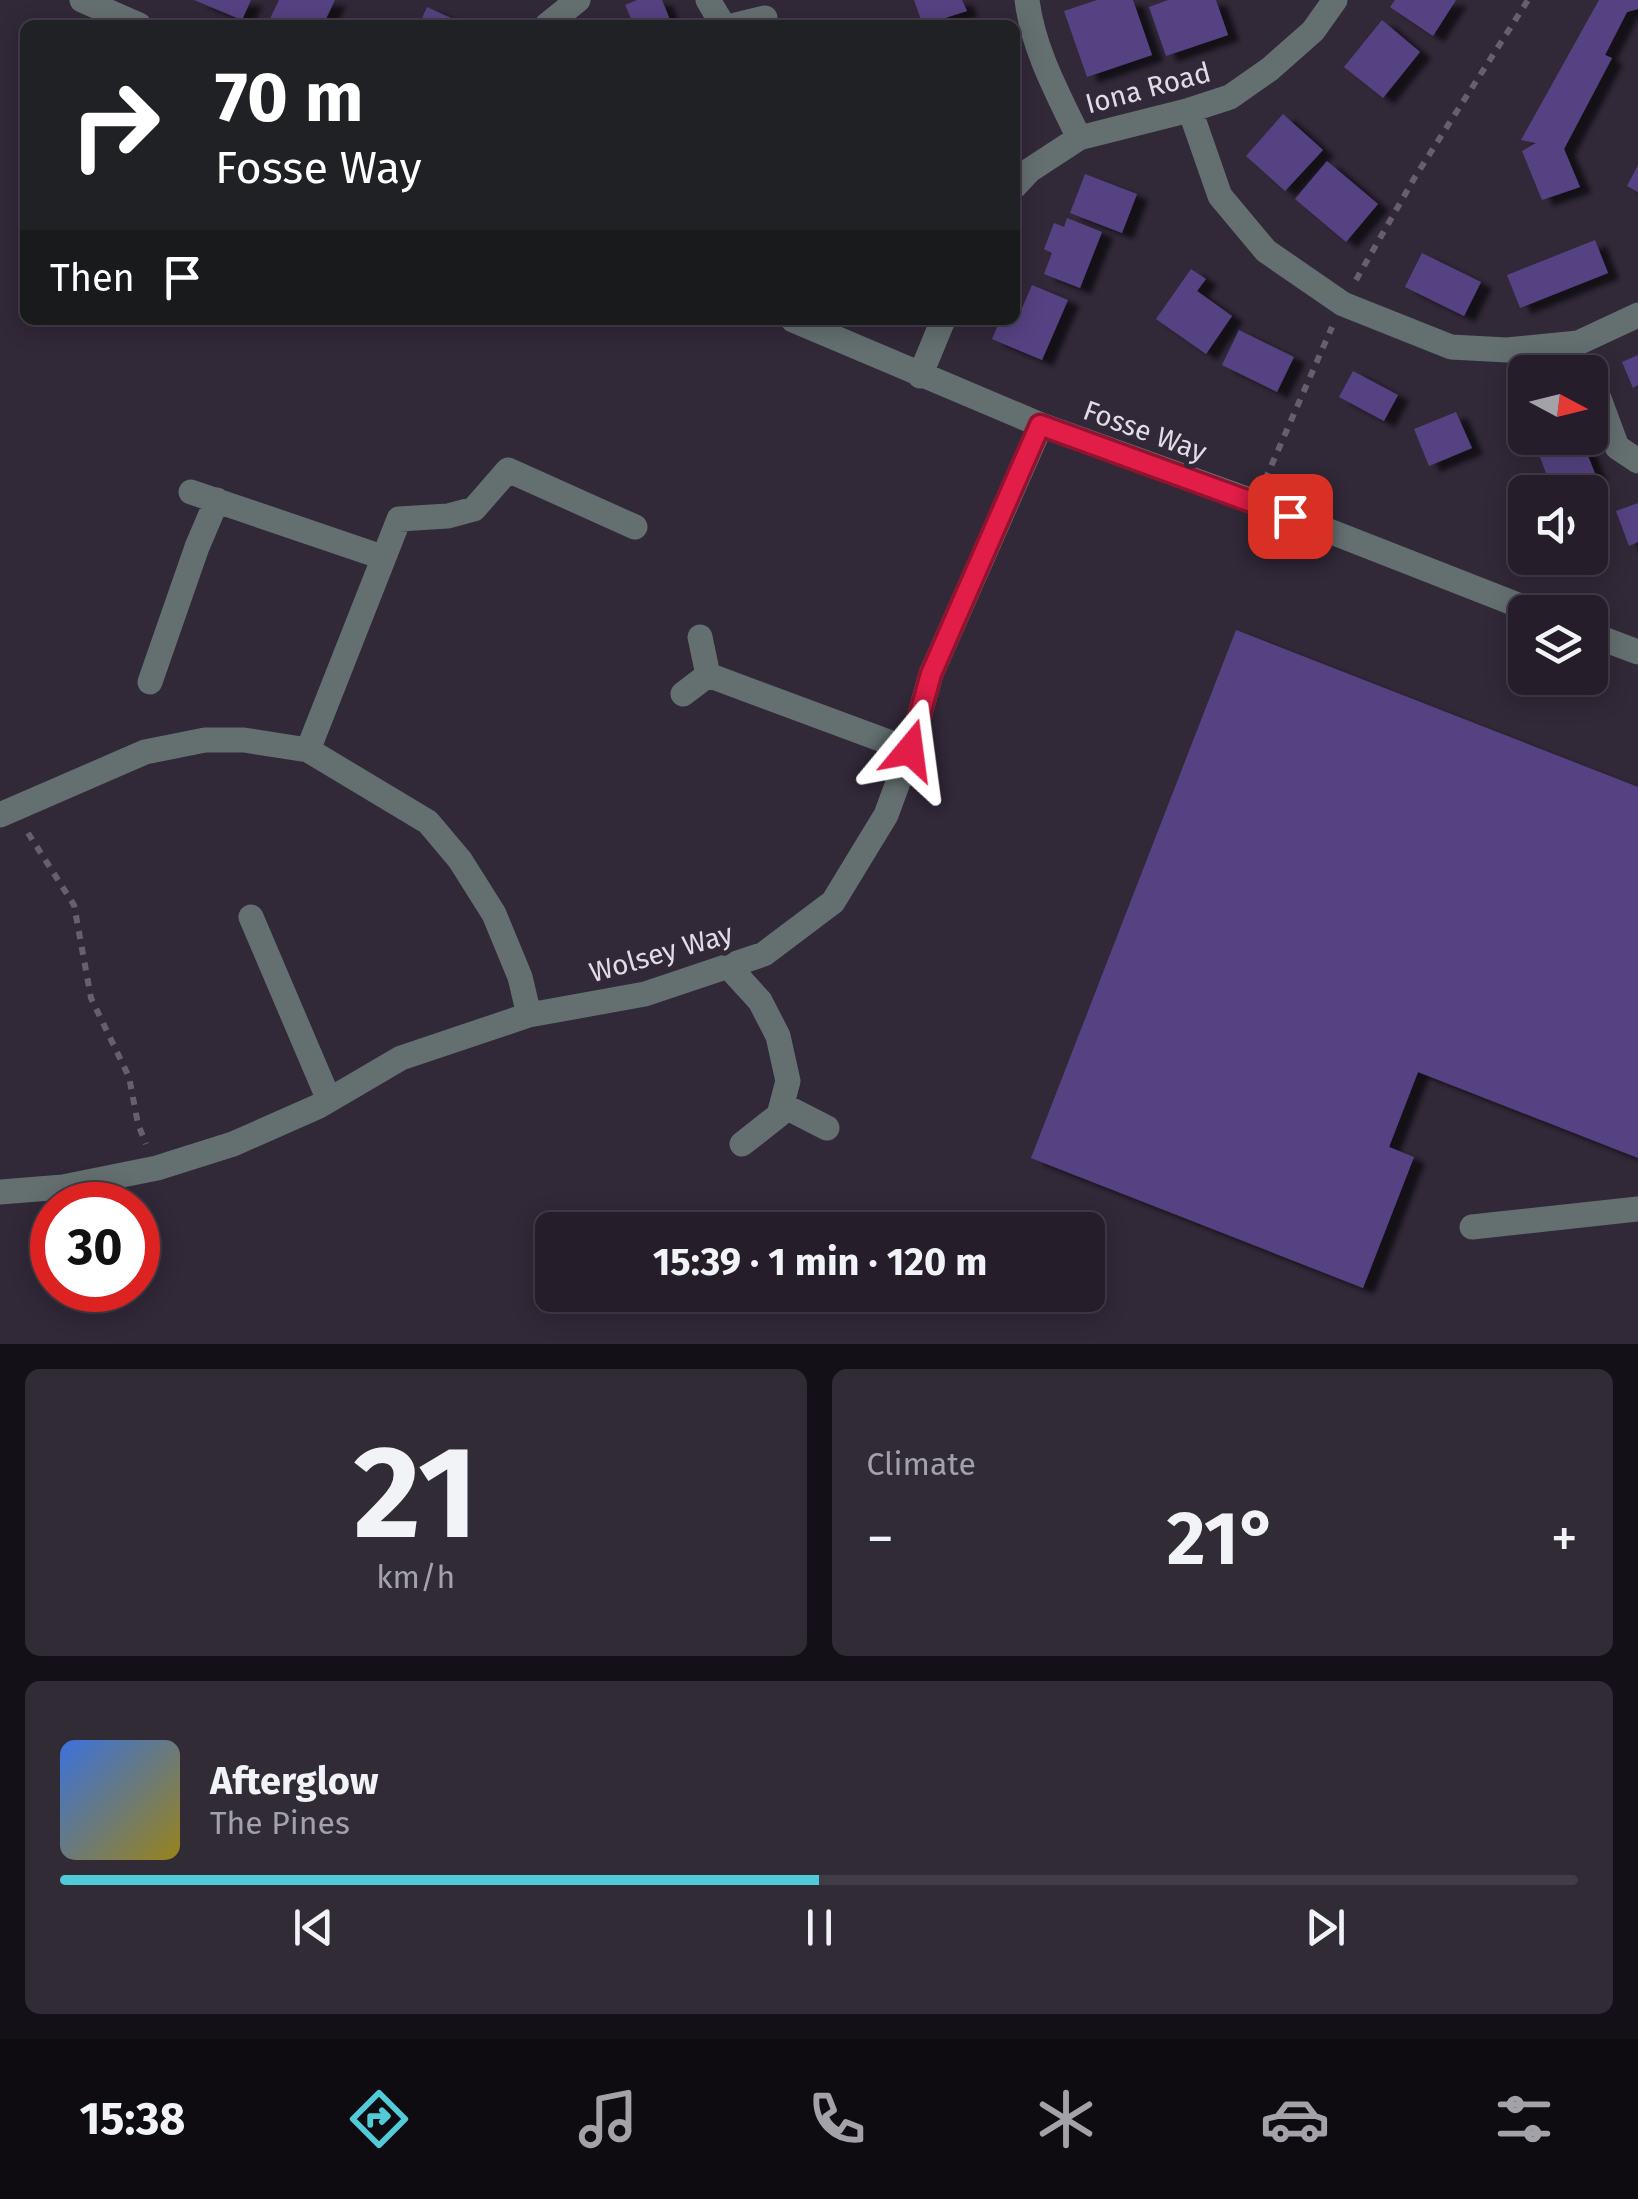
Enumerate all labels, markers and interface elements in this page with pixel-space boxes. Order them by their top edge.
street label: Iona Road [1082,55,1214,121]
text: 70 m [215,56,364,140]
icon: right [50,60,180,190]
text: Fosse Way [215,141,422,195]
icon: arrive [155,250,210,305]
text: Then [50,255,135,301]
north arrow [1508,355,1608,455]
map controls [1508,355,1608,695]
street label: Fosse Way [1079,394,1211,469]
pin [1248,474,1333,559]
button: sound [1508,475,1608,575]
icon: arrive [1263,489,1318,544]
button: layers [1508,595,1608,695]
position arrow [858,698,962,802]
street label: Wolsey Way [585,917,737,989]
speed limit sign: 30 [30,1182,160,1312]
text: 15:39 · 1 min · 120 m [653,1239,987,1285]
text: 21 [353,1415,478,1571]
text: Climate [867,1445,976,1483]
text: 21° [1167,1494,1278,1584]
text: − [867,1506,894,1572]
text: + [1551,1506,1578,1572]
text: km/h [376,1558,455,1596]
text: Afterglow [210,1758,378,1804]
text: The Pines [210,1804,350,1842]
icon: previous [286,1900,341,1955]
icon: pause [792,1900,847,1955]
icon: next [1298,1900,1353,1955]
icon: directions [344,2084,414,2154]
icon: music [573,2084,643,2154]
icon: phone [802,2084,872,2154]
icon: climate [1031,2084,1101,2154]
icon: car [1260,2084,1330,2154]
icon: filters [1489,2084,1559,2154]
text: 15:38 [79,2092,186,2146]

